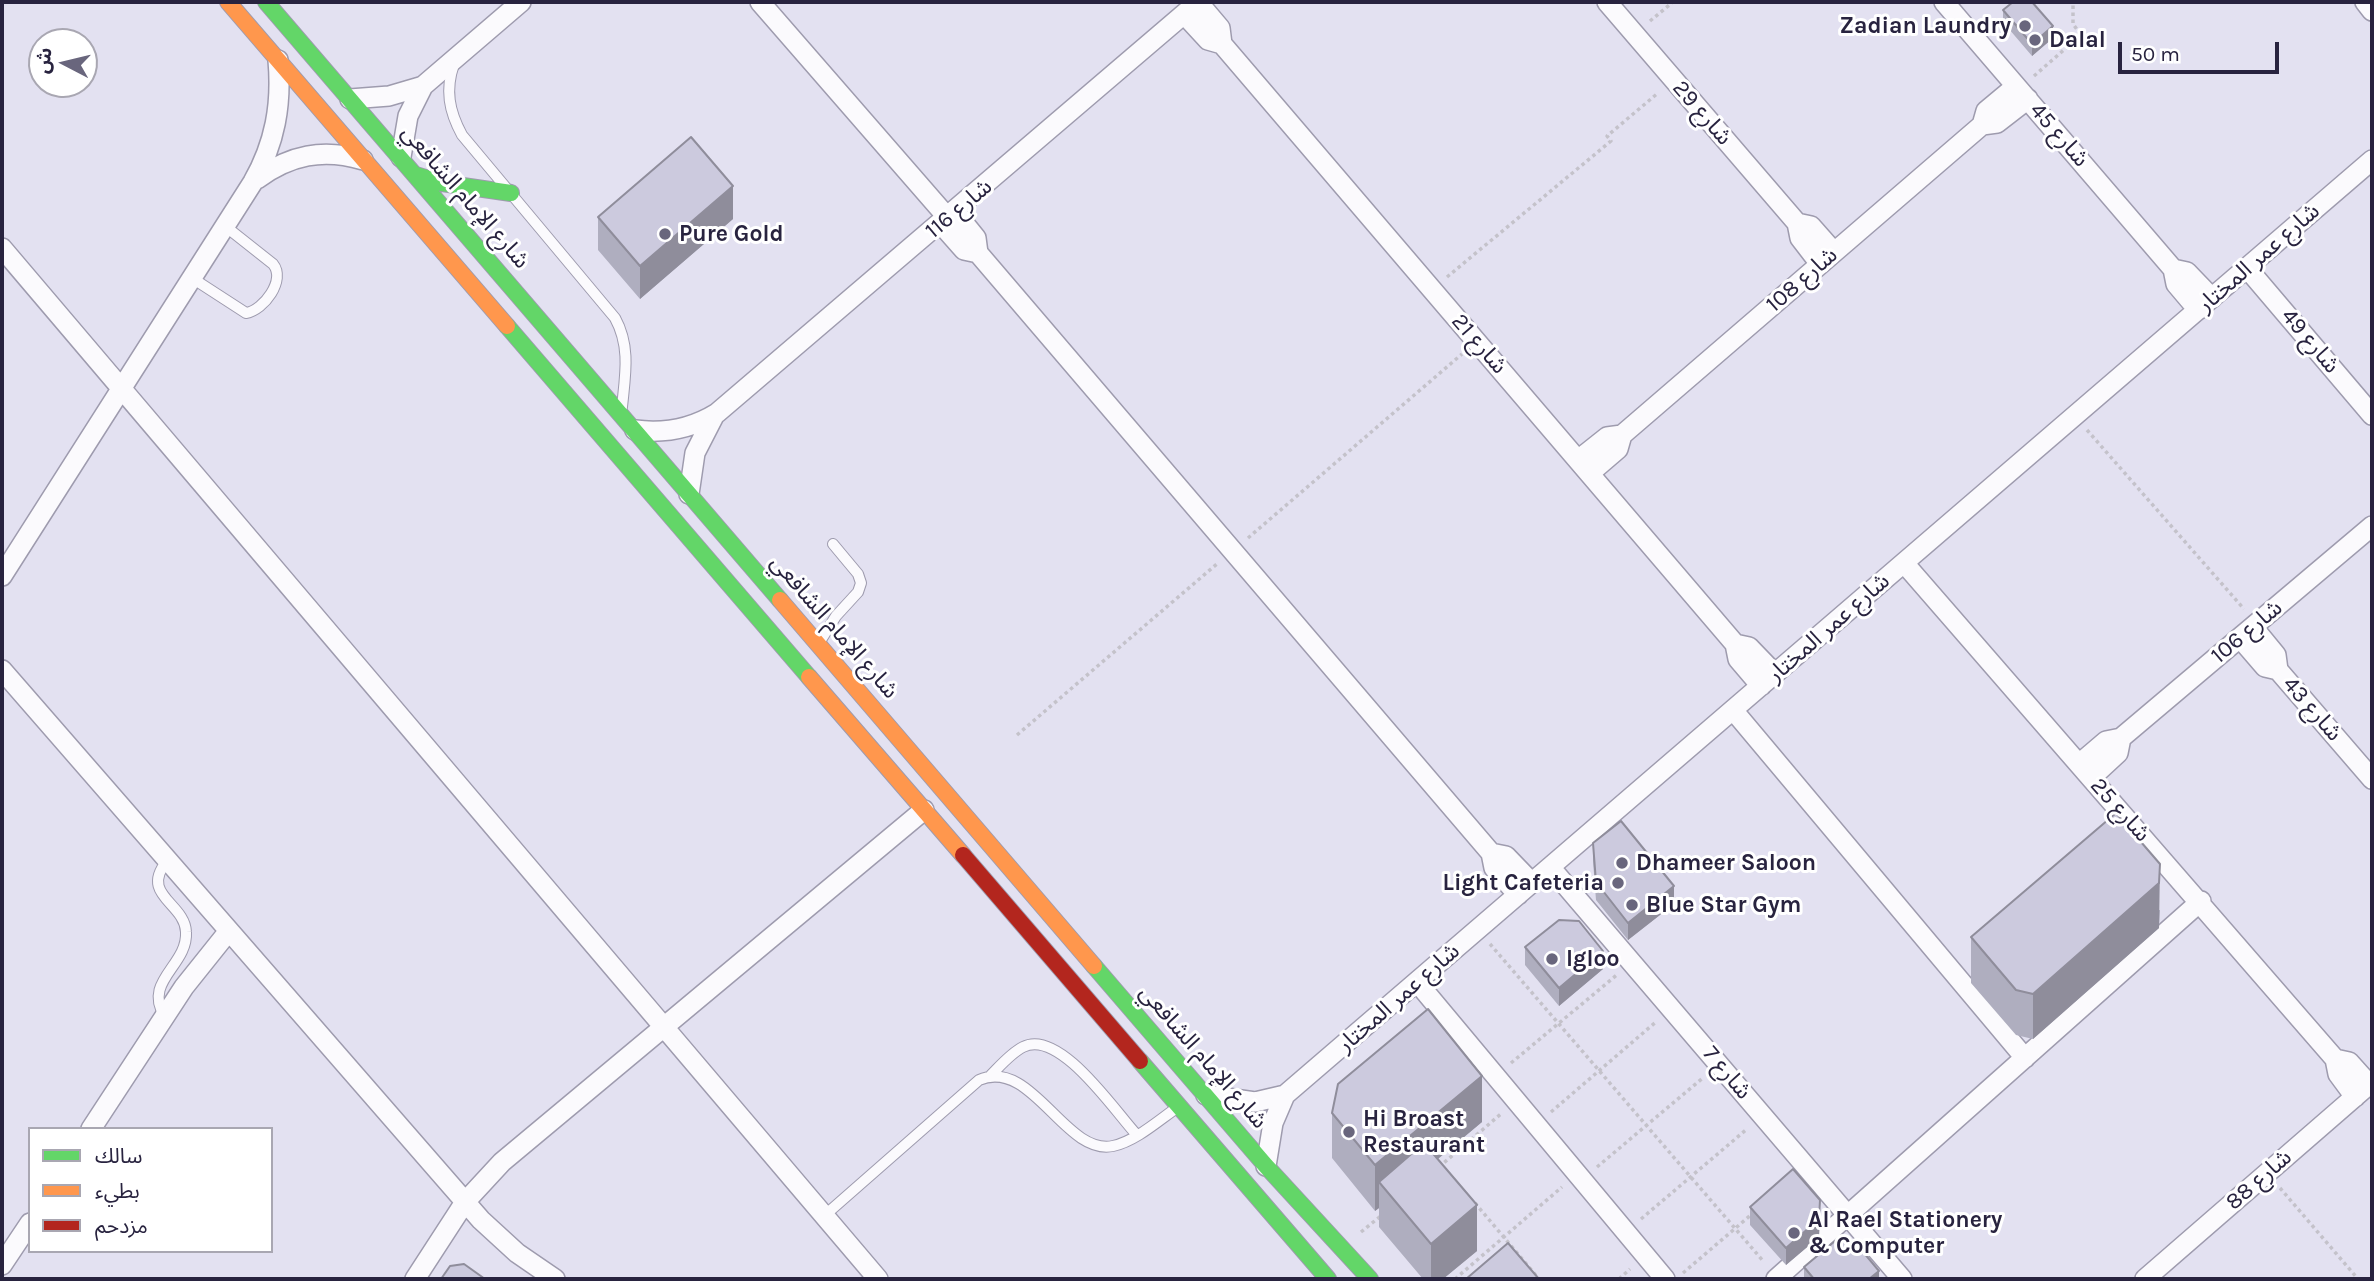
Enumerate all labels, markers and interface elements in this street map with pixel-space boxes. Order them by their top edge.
place label: Zadian Laundry [1840,12,2011,40]
marker: Zadian Laundry [2017,18,2033,34]
place label: Dalal [2049,26,2106,54]
north arrow [28,28,98,98]
scale bar [2122,28,2283,72]
marker: Dalal [2027,32,2043,48]
text: 50 m [2131,42,2180,66]
text: ش [32,46,57,75]
street label: شارع 29 [1666,75,1738,151]
street label: شارع 45 [2024,97,2094,173]
street label: شارع الإمام الشافعي [395,119,535,275]
street label: شارع 116 [920,173,998,245]
street label: شارع عمر المختار [2192,197,2326,319]
place label: Pure Gold [679,220,784,248]
marker: Pure Gold [657,226,673,242]
street label: شارع 108 [1761,241,1843,319]
street label: شارع 49 [2275,303,2345,379]
street label: شارع 21 [1445,308,1513,380]
street label: شارع الإمام الشافعي [764,549,904,705]
street label: شارع عمر المختار [1762,567,1896,689]
street label: شارع 106 [2206,594,2288,670]
street label: شارع 43 [2276,671,2348,747]
street label: شارع 25 [2084,772,2156,848]
place label: Dhameer Saloon [1636,849,1816,877]
marker: Dhameer Saloon [1614,855,1630,871]
place label: Light Cafeteria [1443,869,1604,897]
marker: Light Cafeteria [1610,875,1626,891]
place label: Blue Star Gym [1646,891,1801,919]
marker: Blue Star Gym [1624,897,1640,913]
street label: شارع عمر المختار [1332,937,1466,1059]
place label: Igloo [1566,945,1619,973]
marker: Igloo [1544,951,1560,967]
street label: شارع الإمام الشافعي [1133,979,1273,1135]
street label: شارع 7 [1697,1041,1757,1105]
place label: Hi Broast Restaurant [1363,1105,1485,1159]
marker: Hi Broast Restaurant [1341,1124,1357,1140]
legend [28,1127,273,1253]
text: سالك [95,1144,142,1168]
street label: شارع 88 [2220,1144,2298,1216]
text: بطيء [95,1179,140,1203]
place label: Al Rael Stationery & Computer [1808,1206,2002,1260]
text: مزدحم [95,1214,148,1238]
marker: Al Rael Stationery & Computer [1786,1225,1802,1241]

